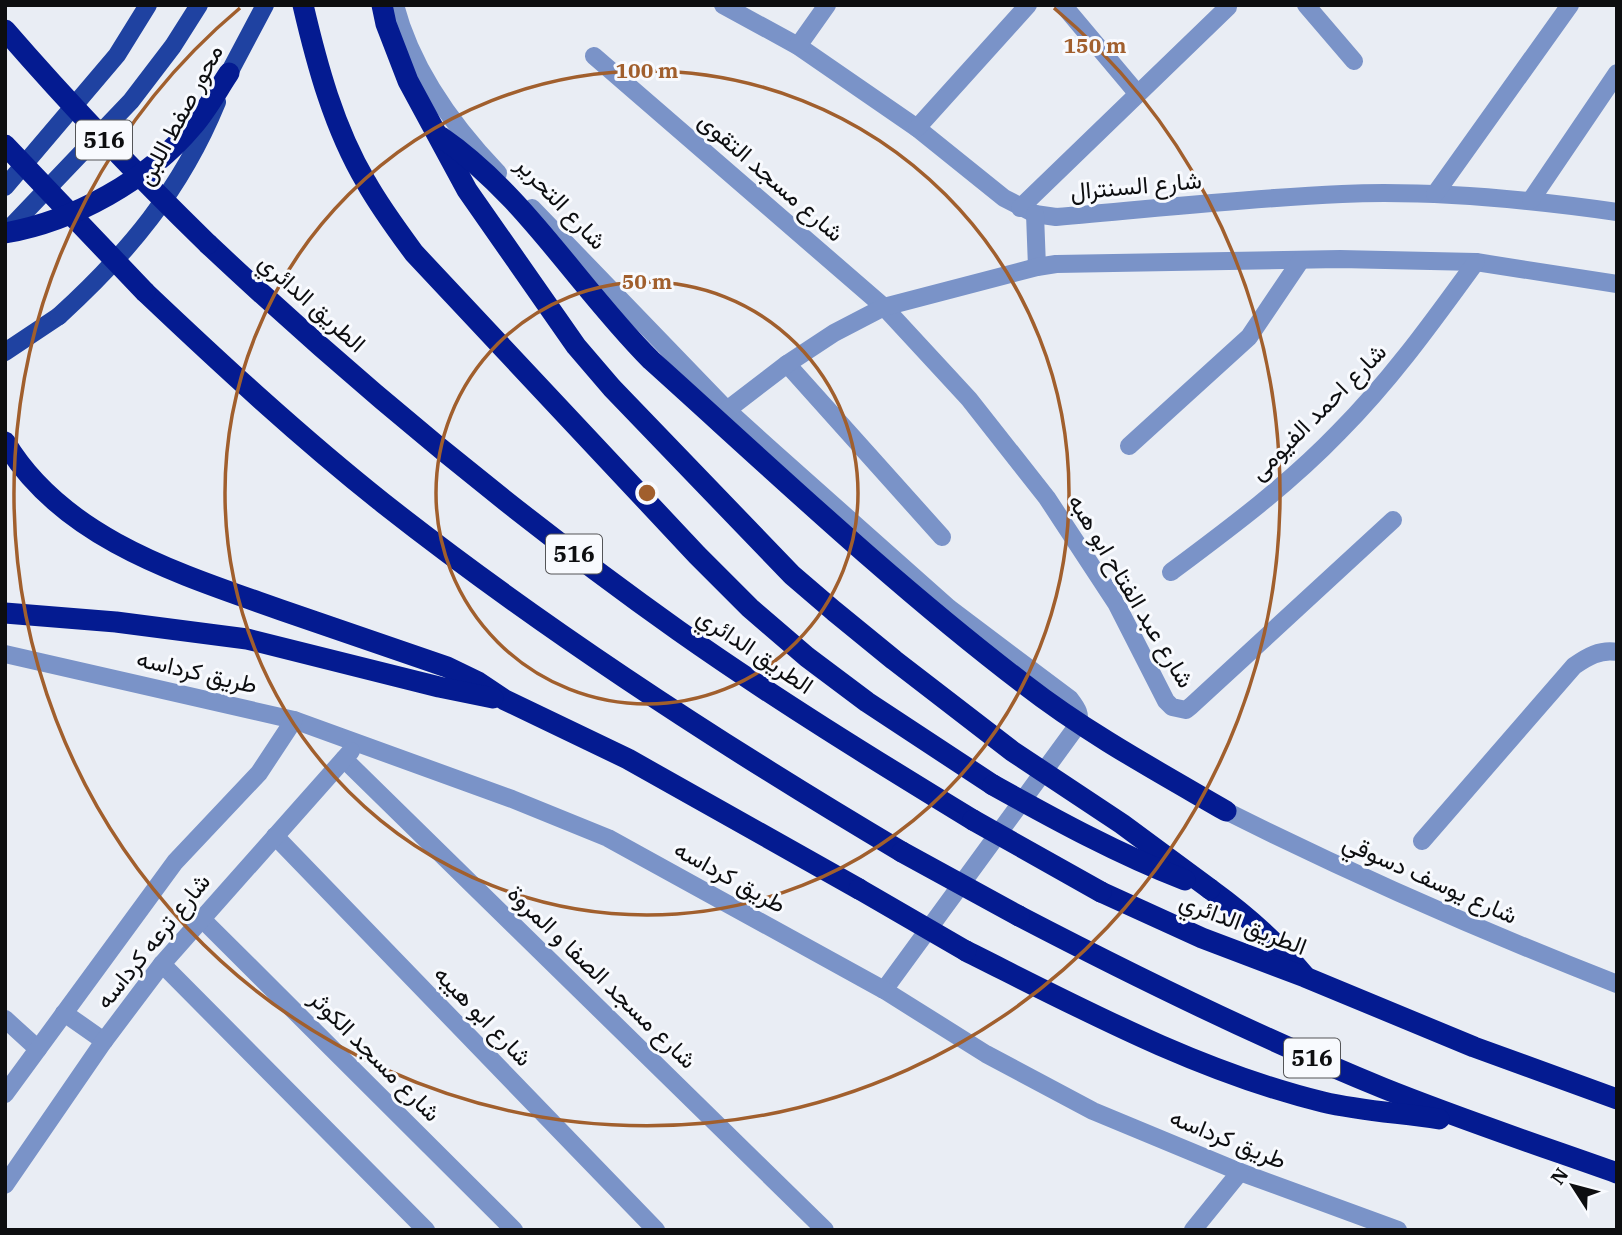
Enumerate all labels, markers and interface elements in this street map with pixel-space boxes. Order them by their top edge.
text: 150 m [1063,31,1127,59]
street label: محور صفط اللبن [129,38,230,191]
text: 100 m [615,56,679,84]
street label: شارع مسجد التقوى [692,104,851,249]
road number: 516 [76,120,132,160]
street label: شارع التحرير [508,148,614,257]
street label: شارع السنترال [1069,163,1203,208]
street label: الطريق الدائري [250,246,373,362]
text: 50 m [622,267,672,295]
street label: شارع احمد الفيومى [1242,336,1393,487]
centre of rings [635,481,659,505]
street label: شارع عبد الفتاح ابو هبه [1060,488,1202,694]
road number: 516 [546,534,602,574]
street label: الطريق الدائري [689,599,820,704]
street label: طريق كرداسه [134,642,261,700]
street label: شارع يوسف دسوقي [1337,825,1523,935]
street label: طريق كرداسه [669,832,792,920]
street label: شارع ترعه كرداسه [88,866,218,1015]
street label: شارع مسجد الصفا و المروة [500,877,704,1076]
street label: الطريق الدائري [1174,884,1312,966]
street label: شارع ابو هيبه [427,958,540,1073]
street label: شارع مسجد الكوثر [302,982,448,1129]
road number: 516 [1284,1038,1340,1078]
street label: طريق كرداسه [1165,1100,1291,1176]
north arrow [1538,1151,1608,1221]
text: N [1545,1163,1573,1189]

